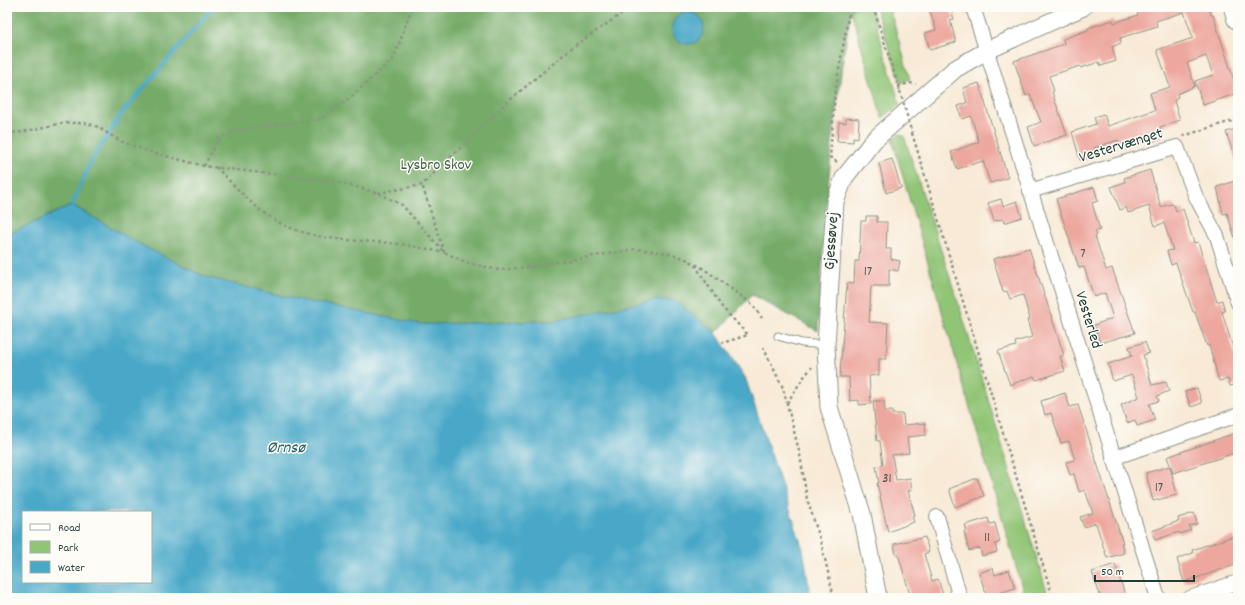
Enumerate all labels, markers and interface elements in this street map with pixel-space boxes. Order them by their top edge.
street label: Vestervænget [1076,122,1166,170]
park label: Lysbro Skov [401,154,472,177]
street label: Gjessøvej [819,211,845,271]
house number: 7 [1080,244,1086,264]
house number: 17 [864,262,872,282]
street label: Vesterled [1068,289,1108,351]
water label: Ørnsø [267,437,306,461]
house number: 31 [882,469,892,489]
house number: 17 [1155,478,1163,498]
legend [22,511,152,583]
text: Road [58,520,80,537]
house number: 11 [984,528,990,548]
text: Park [58,540,79,557]
scale bar [1095,557,1194,583]
text: Water [58,560,85,577]
text: 50 m [1101,564,1124,581]

